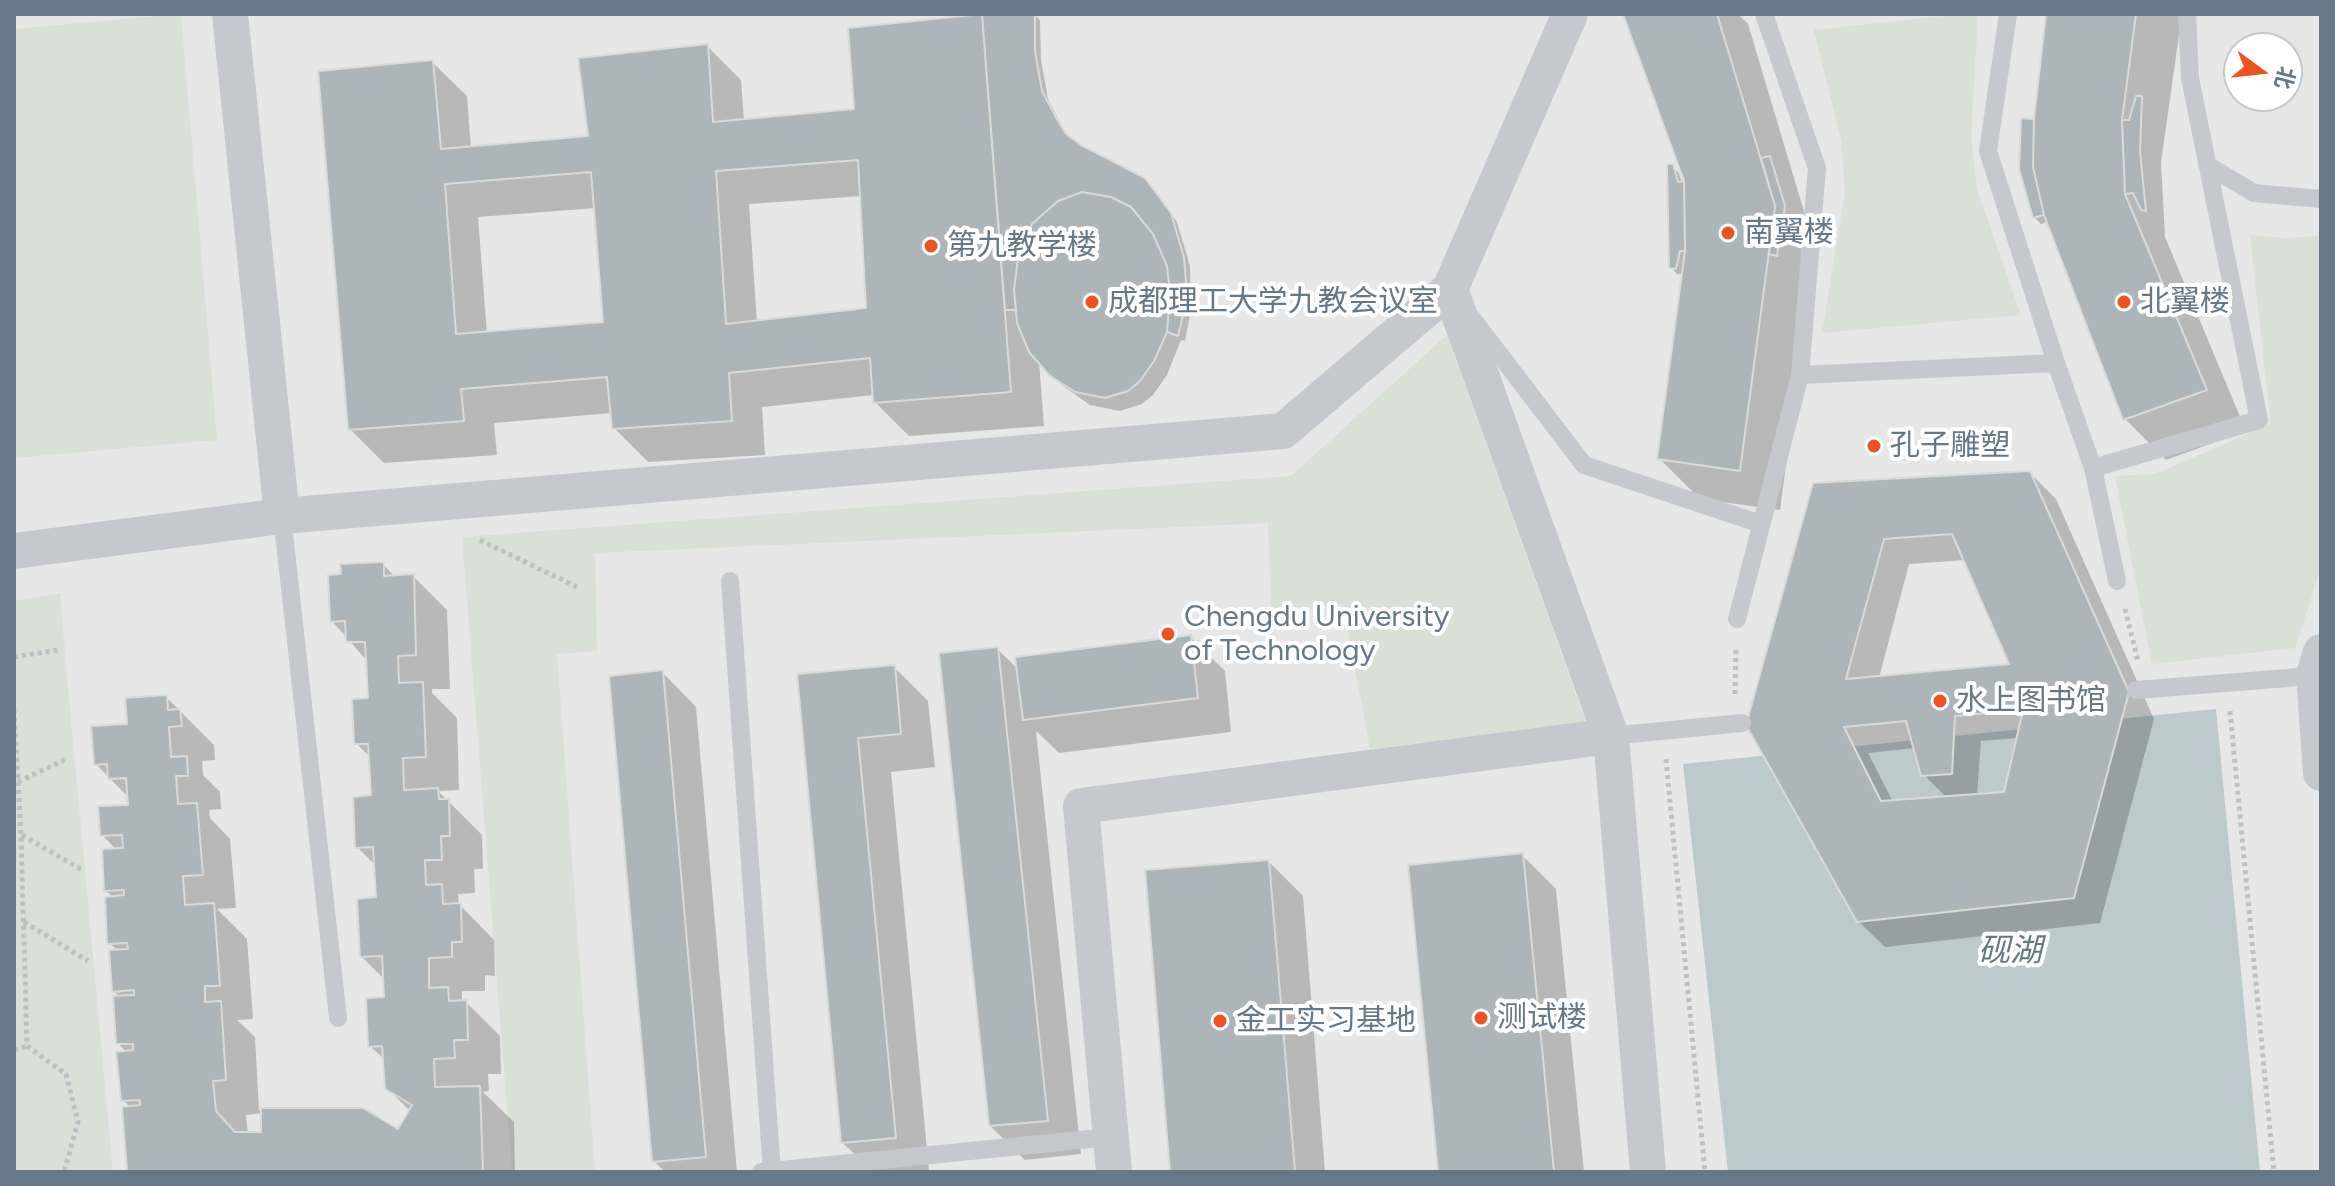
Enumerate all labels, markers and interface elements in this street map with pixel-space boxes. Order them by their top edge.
north arrow [2223,32,2303,112]
text: 北 [2269,64,2301,92]
place label: 南翼楼 [1744,215,1834,251]
marker: 南翼楼 [1719,224,1737,242]
place label: 第九教学楼 [947,228,1097,264]
marker: 第九教学楼 [922,237,940,255]
place label: 成都理工大学九教会议室 [1108,284,1438,320]
place label: 北翼楼 [2140,284,2230,320]
marker: 成都理工大学九教会议室 [1083,293,1101,311]
marker: 北翼楼 [2115,293,2133,311]
place label: 孔子雕塑 [1890,428,2010,464]
marker: 孔子雕塑 [1865,437,1883,455]
place label: Chengdu University of Technology [1184,599,1450,670]
marker: Chengdu University of Technology [1159,625,1177,643]
place label: 水上图书馆 [1956,683,2106,719]
marker: 水上图书馆 [1931,692,1949,710]
water label: 砚湖 [1978,933,2042,971]
place label: 测试楼 [1497,1000,1587,1036]
place label: 金工实习基地 [1236,1003,1416,1039]
marker: 测试楼 [1472,1009,1490,1027]
marker: 金工实习基地 [1211,1012,1229,1030]

